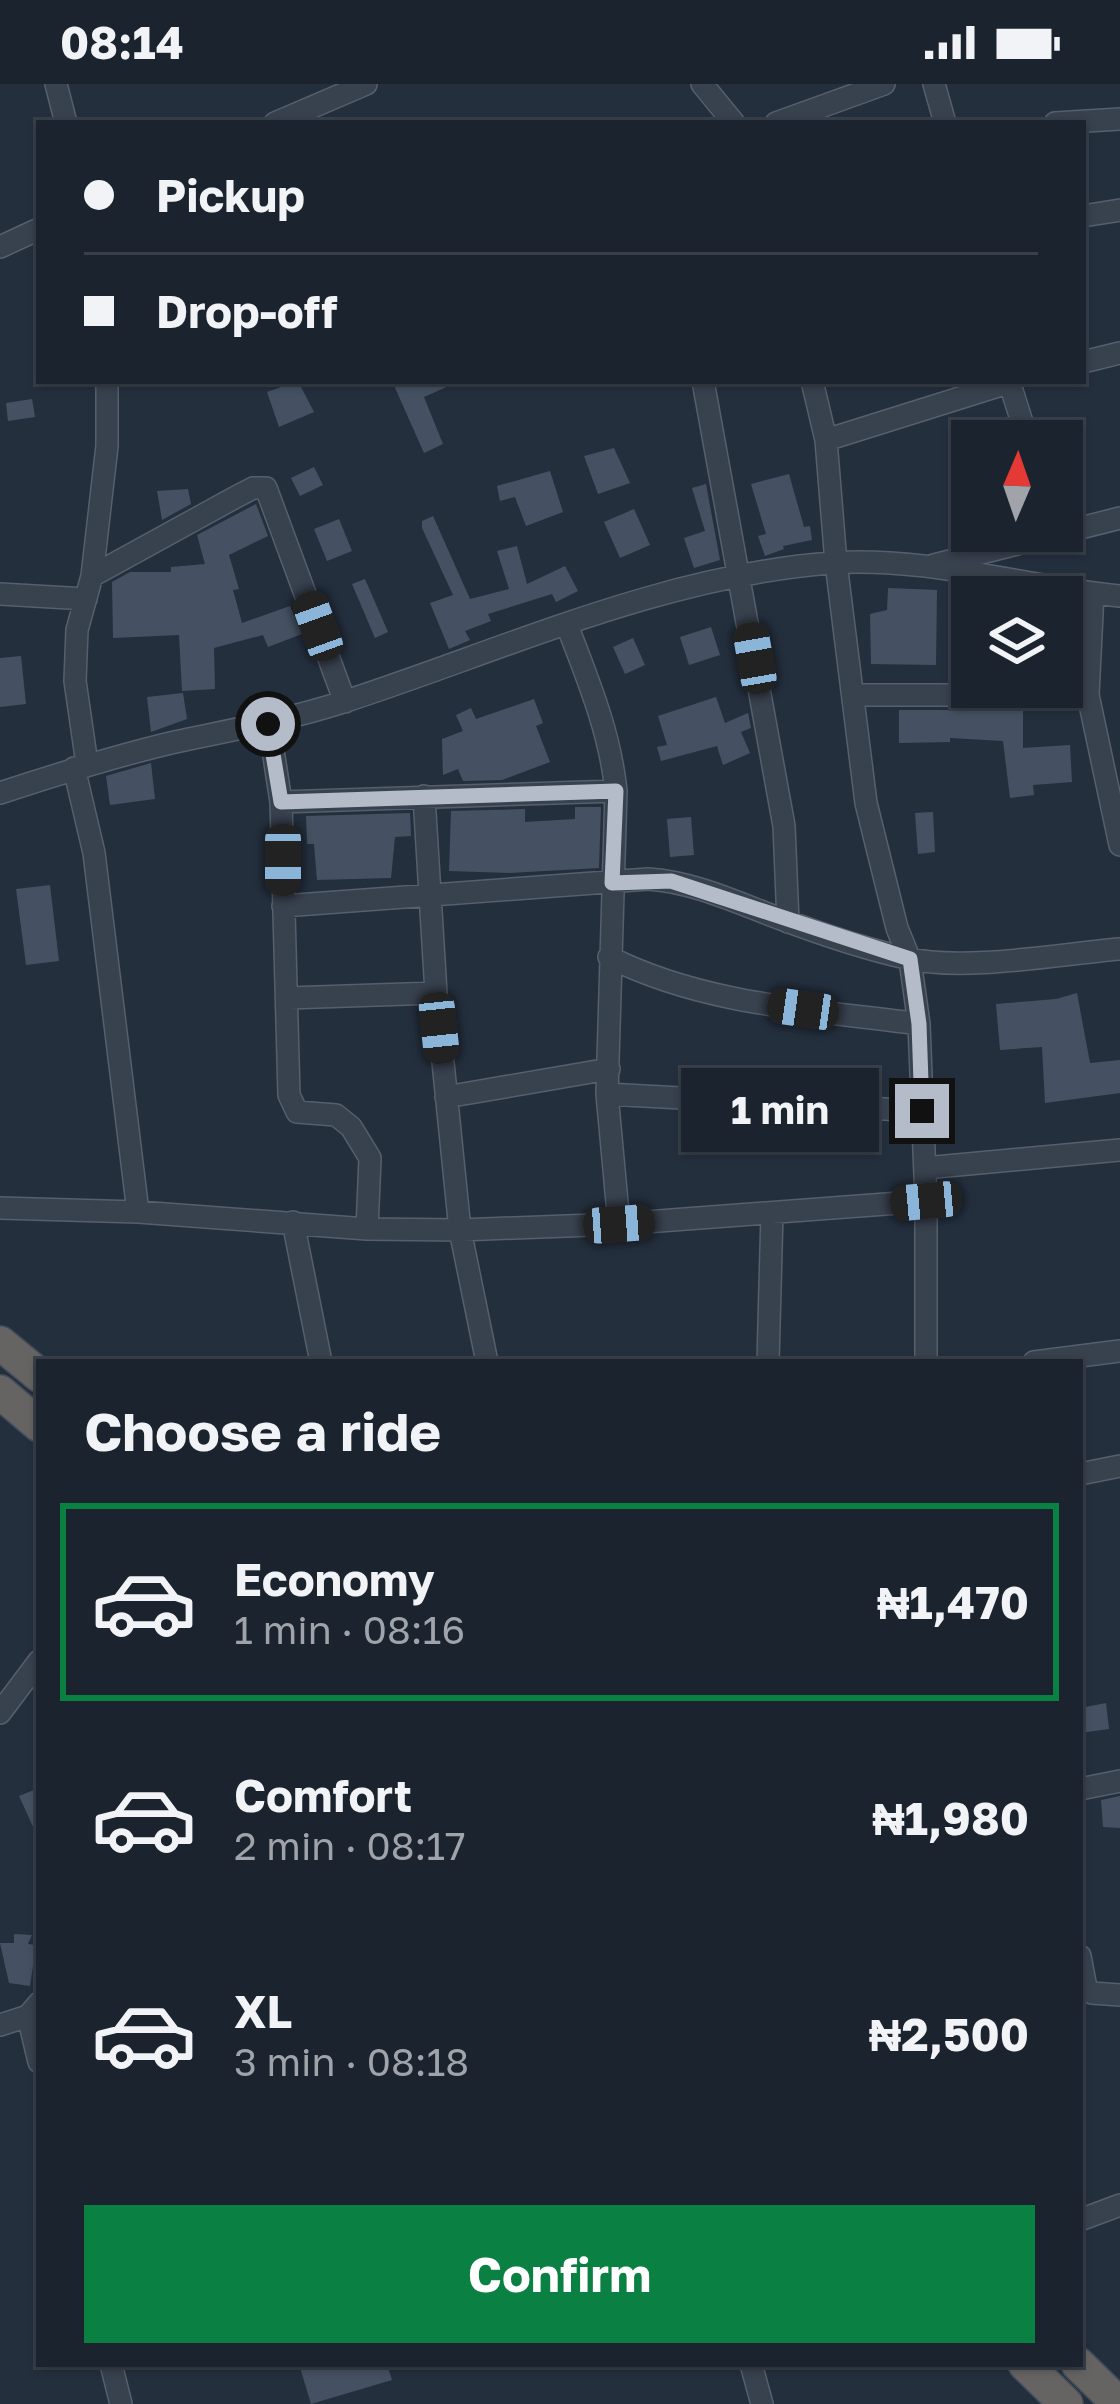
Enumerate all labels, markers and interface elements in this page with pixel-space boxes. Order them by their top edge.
text: 08:14 [60,15,184,69]
text: Pickup [156,168,305,222]
text: Drop-off [156,284,337,338]
north arrow [951,420,1083,552]
map controls [951,420,1083,708]
button: layers [951,576,1083,708]
car [289,586,347,666]
car [731,619,779,697]
route start [241,697,295,751]
car [265,824,301,896]
car [765,986,841,1032]
car [417,990,461,1066]
callout: 1 min [682,1069,880,1153]
route end [895,1084,949,1138]
text: 1 min [731,1086,829,1133]
car [889,1180,963,1222]
car [582,1204,656,1244]
text: Choose a ride [84,1398,441,1463]
icon: car [90,1548,198,1656]
text: Economy [234,1552,435,1606]
text: ₦1,470 [877,1575,1029,1629]
text: 1 min · 08:16 [234,1606,465,1653]
icon: car [90,1764,198,1872]
text: Comfort [234,1768,412,1822]
text: ₦1,980 [872,1791,1029,1845]
text: 2 min · 08:17 [234,1822,466,1869]
icon: car [90,1980,198,2088]
text: XL [234,1984,292,2038]
text: ₦2,500 [869,2007,1029,2061]
text: 3 min · 08:18 [234,2038,469,2085]
button: Confirm [84,2205,1035,2343]

